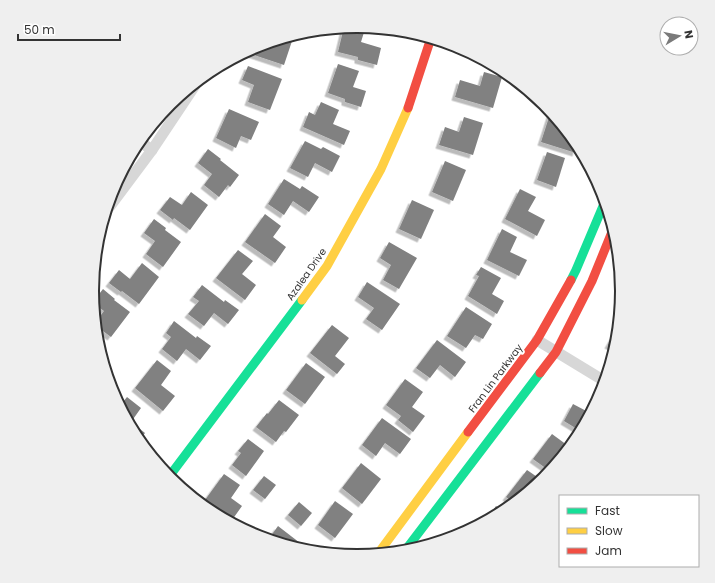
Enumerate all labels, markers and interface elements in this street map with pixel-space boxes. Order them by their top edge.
scale bar [18,16,120,42]
north arrow [659,16,699,56]
text: 50 m [24,21,55,38]
text: N [680,29,697,40]
street label: Azalea Drive [283,245,330,304]
street label: Fran Lin Parkway [465,341,526,416]
legend [559,495,699,567]
text: Fast [595,502,620,519]
text: Slow [595,522,623,539]
text: Jam [595,542,622,559]

